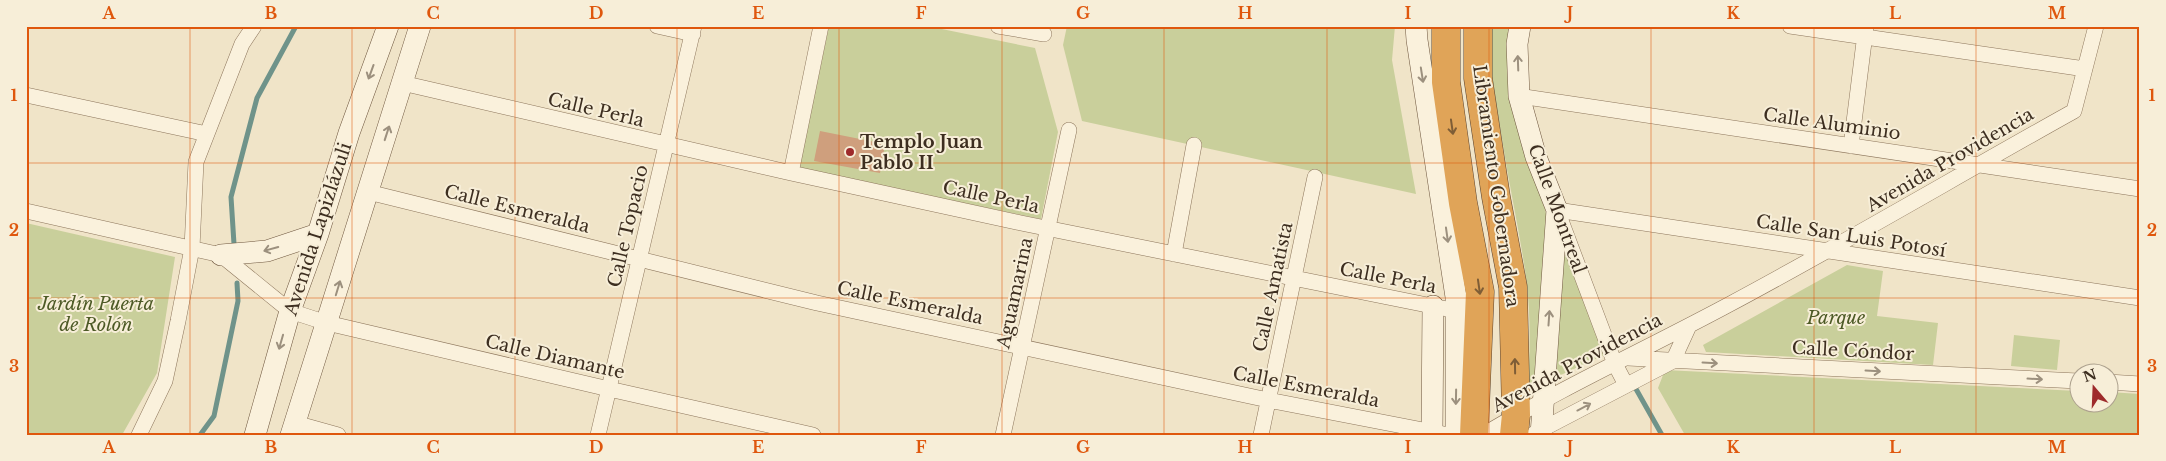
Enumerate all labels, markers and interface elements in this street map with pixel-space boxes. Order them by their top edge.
text: A [102,3,117,23]
text: B [265,3,278,23]
text: C [426,3,440,23]
text: D [589,3,603,23]
text: E [752,3,764,23]
text: F [915,3,927,23]
text: G [1076,3,1090,23]
text: H [1237,3,1253,23]
text: I [1405,3,1412,23]
text: J [1564,3,1573,23]
text: K [1726,3,1740,23]
text: L [1889,3,1901,23]
text: M [2048,3,2066,23]
one-way arrow [1513,55,1522,71]
street label: Libramiento Gobernadora [1468,63,1524,309]
one-way arrow [366,64,375,79]
one-way arrow [1418,66,1428,82]
text: 1 [11,85,18,105]
text: 1 [2149,85,2156,105]
street label: Calle Perla [546,88,646,132]
street label: Calle Aluminio [1762,103,1902,145]
street label: Avenida Providencia [1862,103,2037,217]
one-way arrow [1448,119,1458,135]
one-way arrow [382,126,392,142]
place label: Templo Juan Pablo II [860,131,983,174]
street label: Avenida Lapizlázuli [279,140,356,319]
street label: Calle Montreal [1523,141,1591,277]
marker: Templo Juan Pablo II [844,146,856,158]
street label: Calle Topacio [603,163,653,289]
street label: Calle Perla [941,176,1041,218]
street label: Calle Esmeralda [442,180,592,238]
street label: Calle San Luis Potosí [1755,210,1948,262]
text: 2 [9,220,19,240]
street label: Calle Amatista [1249,220,1297,354]
text: 2 [2147,220,2157,240]
one-way arrow [1442,227,1452,243]
street label: Aguamarina [992,235,1038,352]
one-way arrow [264,245,280,254]
street label: Calle Perla [1338,258,1438,298]
street label: Calle Esmeralda [835,277,985,329]
one-way arrow [1474,279,1484,295]
one-way arrow [333,281,343,297]
park label: Jardín Puerta de Rolón [37,293,154,336]
park label: Parque [1806,307,1865,329]
street label: Avenida Providencia [1487,309,1666,418]
one-way arrow [1544,310,1554,326]
street label: Calle Diamante [483,330,627,384]
one-way arrow [276,334,286,350]
street label: Calle Cóndor [1791,337,1915,365]
text: 3 [9,356,19,376]
text: 3 [2147,356,2157,376]
one-way arrow [1510,358,1519,374]
one-way arrow [1702,358,1718,367]
street label: Calle Esmeralda [1231,362,1381,412]
north arrow [2068,364,2118,414]
text: N [2081,365,2099,386]
one-way arrow [1864,366,1880,375]
one-way arrow [2027,374,2043,383]
one-way arrow [1451,388,1461,405]
one-way arrow [1577,402,1592,412]
text: A [102,437,117,457]
text: B [265,437,278,457]
text: C [426,437,440,457]
text: D [589,437,603,457]
text: E [752,437,764,457]
text: F [915,437,927,457]
text: G [1076,437,1090,457]
text: H [1237,437,1253,457]
text: I [1405,437,1412,457]
text: J [1564,437,1573,457]
text: K [1726,437,1740,457]
text: L [1889,437,1901,457]
text: M [2048,437,2066,457]

